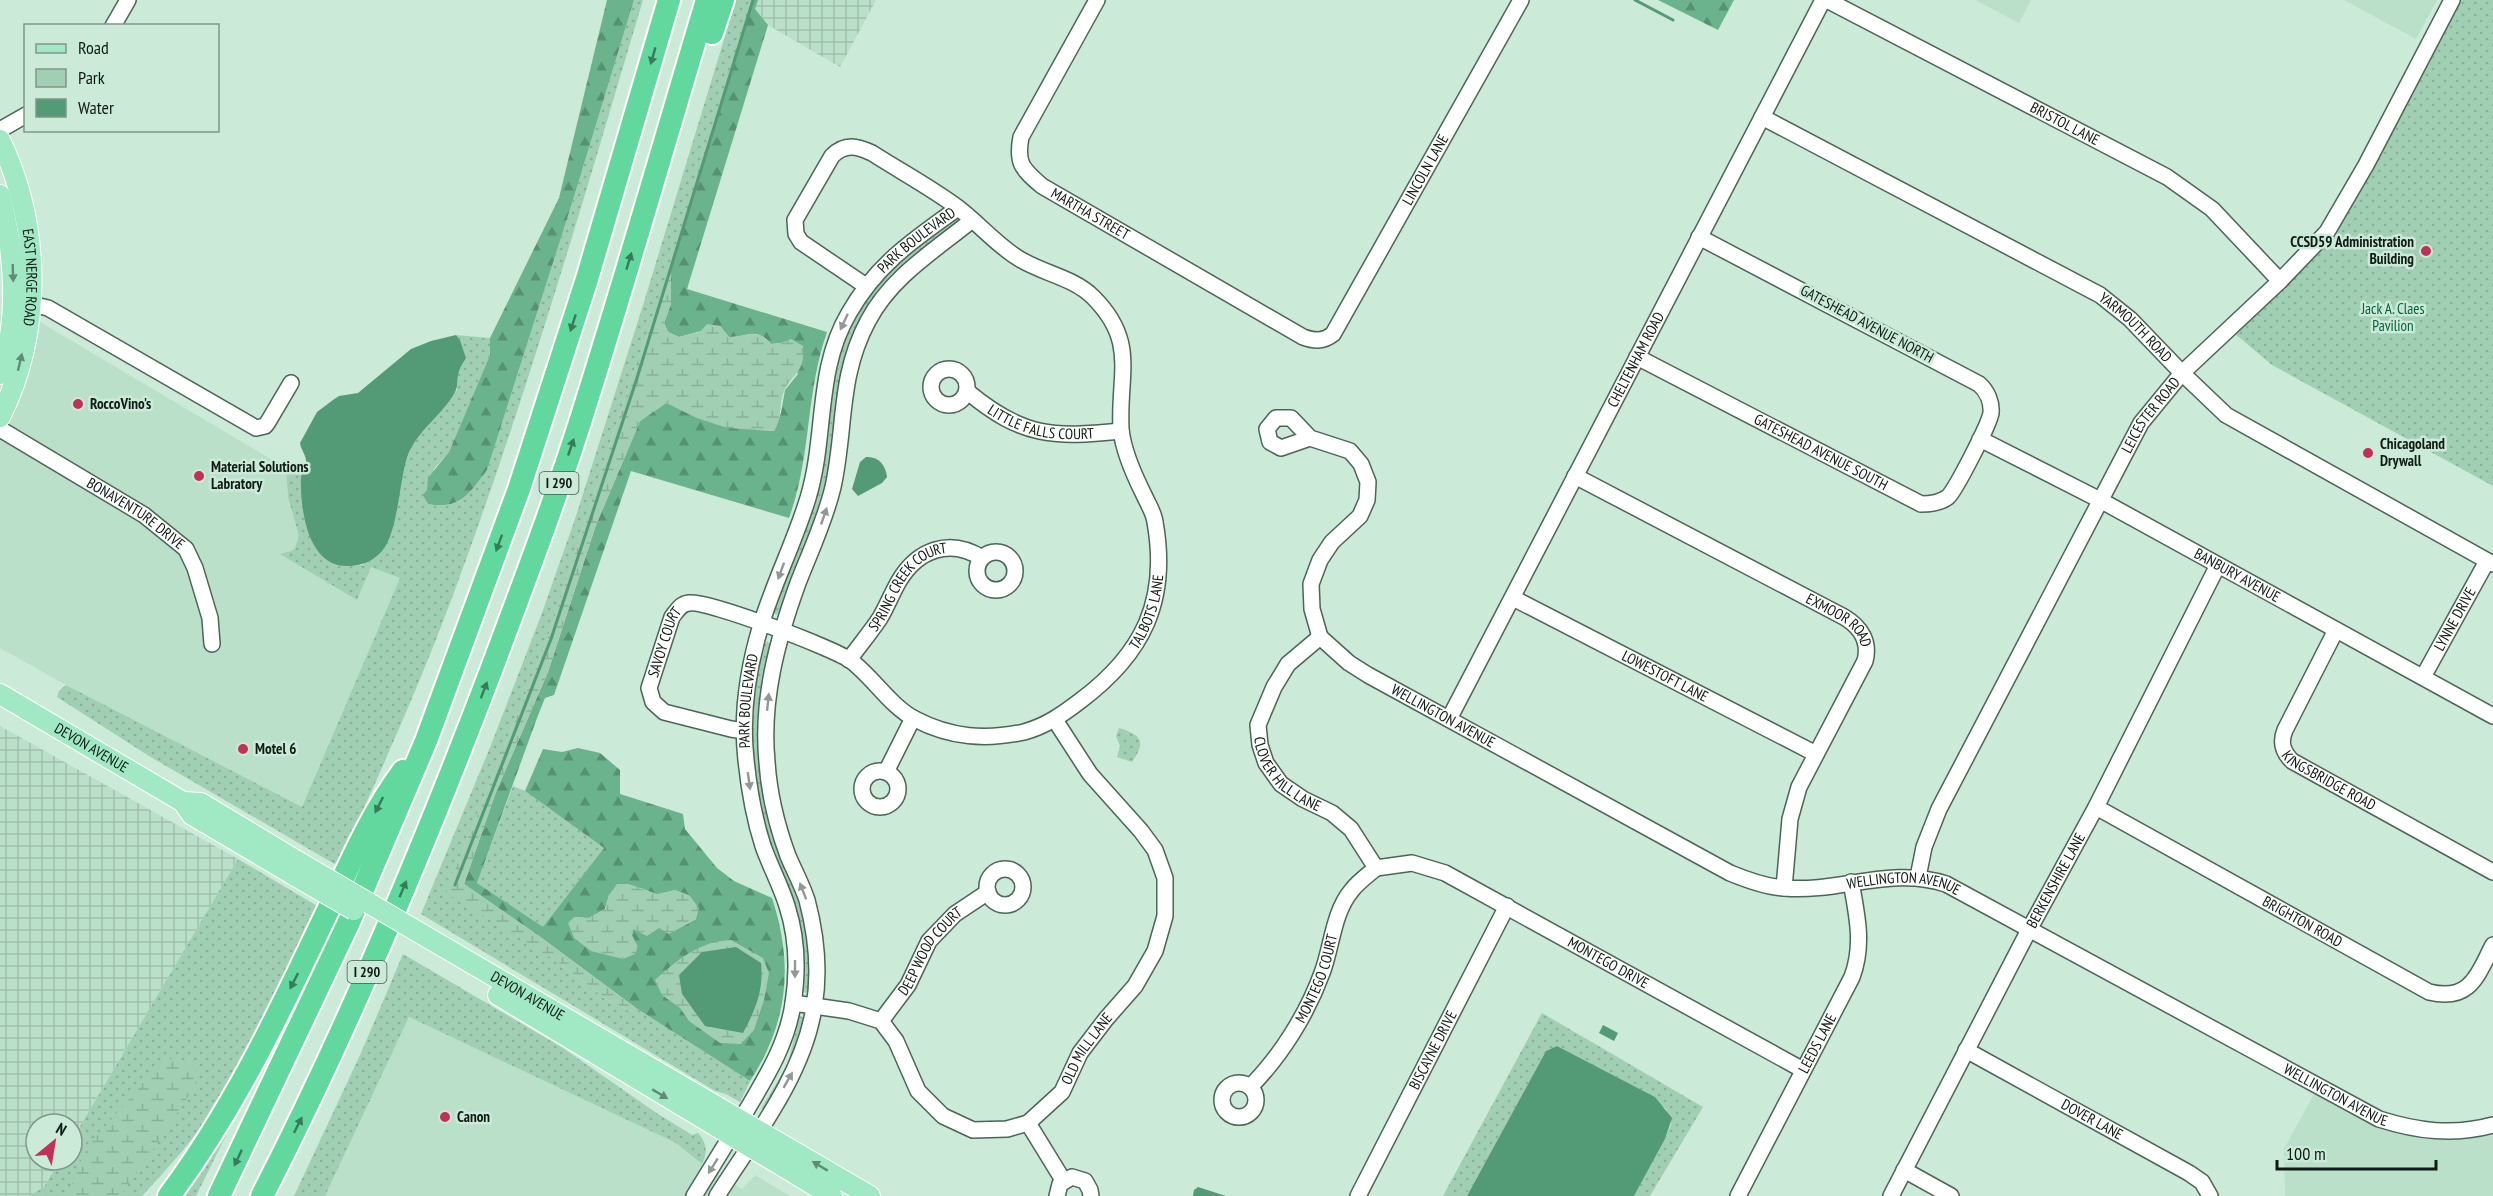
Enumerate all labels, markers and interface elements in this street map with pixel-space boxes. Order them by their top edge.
legend [24,24,219,132]
text: Road [78,36,109,59]
one-way arrow [648,47,657,65]
text: Park [78,66,105,89]
text: Water [78,96,114,119]
street label: BRISTOL LANE [2027,97,2103,149]
street label: LINCOLN LANE [1398,131,1452,208]
street label: MARTHA STREET [1048,183,1133,244]
street label: PARK BOULEVARD [873,203,959,277]
street label: EAST NERGE ROAD [19,227,42,327]
place label: CCSD59 Administration Building [2290,232,2414,268]
marker: CCSD59 Administration Building [2419,244,2433,258]
one-way arrow [625,252,634,270]
one-way arrow [8,264,17,283]
street label: GATESHEAD AVENUE NORTH [1797,280,1937,367]
street label: YARMOUTH ROAD [2095,288,2176,366]
park label: Jack A. Claes Pavilion [2360,299,2425,335]
street label: CHELTENHAM ROAD [1603,308,1668,410]
one-way arrow [568,314,577,332]
one-way arrow [840,314,849,331]
one-way arrow [16,352,25,371]
street label: LEICESTER ROAD [2117,373,2184,456]
place label: RoccoVino's [90,394,151,413]
marker: RoccoVino's [71,397,85,411]
street label: LITTLE FALLS COURT [984,400,1095,443]
street label: GATESHEAD AVENUE SOUTH [1751,409,1891,494]
place label: Chicagoland Drywall [2380,434,2445,470]
one-way arrow [567,438,577,456]
marker: Chicagoland Drywall [2361,446,2375,460]
place label: Material Solutions Labratory [211,457,309,493]
marker: Material Solutions Labratory [192,469,206,483]
road number: I 290 [540,472,578,494]
street label: BONAVENTURE DRIVE [83,473,189,553]
one-way arrow [820,507,830,525]
one-way arrow [493,535,503,553]
street label: SPRING CREEK COURT [864,538,948,635]
street label: BANBURY AVENUE [2191,544,2284,606]
one-way arrow [776,562,786,580]
street label: TALBOTS LANE [1125,574,1167,653]
street label: LYNNE DRIVE [2429,584,2480,654]
street label: EXMOOR ROAD [1803,589,1876,649]
street label: SAVOY COURT [643,603,686,679]
street label: LOWESTOFT LANE [1619,646,1712,706]
street label: PARK BOULEVARD [734,652,762,749]
street label: WELLINGTON AVENUE [1388,680,1499,752]
one-way arrow [479,681,489,699]
one-way arrow [763,693,773,712]
street label: DEVON AVENUE [51,718,132,777]
street label: CLOVER HILL LANE [1250,736,1324,815]
place label: Motel 6 [255,739,296,758]
marker: Motel 6 [236,742,250,756]
street label: KINGSBRIDGE ROAD [2278,747,2379,814]
one-way arrow [744,772,753,791]
one-way arrow [375,797,384,814]
street label: BERKENSHIRE LANE [2022,829,2089,931]
street label: WELLINGTON AVENUE [1845,868,1964,899]
one-way arrow [398,880,408,898]
one-way arrow [798,882,808,900]
street label: BRIGHTON ROAD [2259,891,2346,951]
street label: DEEP WOOD COURT [894,902,966,999]
street label: MONTEGO COURT [1291,932,1341,1026]
street label: MONTEGO DRIVE [1564,932,1652,992]
one-way arrow [790,960,800,979]
road number: I 290 [348,961,386,983]
street label: DEVON AVENUE [487,967,568,1024]
one-way arrow [290,972,299,989]
street label: BISCAYNE DRIVE [1404,1007,1461,1093]
street label: OLD MILL LANE [1057,1009,1116,1088]
street label: LEEDS LANE [1794,1010,1840,1076]
street label: WELLINGTON AVENUE [2281,1059,2390,1130]
one-way arrow [783,1071,793,1088]
one-way arrow [652,1089,668,1100]
street label: DOVER LANE [2058,1094,2126,1144]
place label: Canon [457,1107,490,1126]
marker: Canon [438,1110,452,1124]
north arrow [24,1112,84,1172]
one-way arrow [294,1117,303,1134]
text: N [53,1118,70,1140]
scale bar [2277,1133,2436,1171]
text: 100 m [2286,1142,2326,1165]
one-way arrow [233,1149,242,1166]
one-way arrow [707,1158,718,1174]
one-way arrow [812,1161,828,1172]

